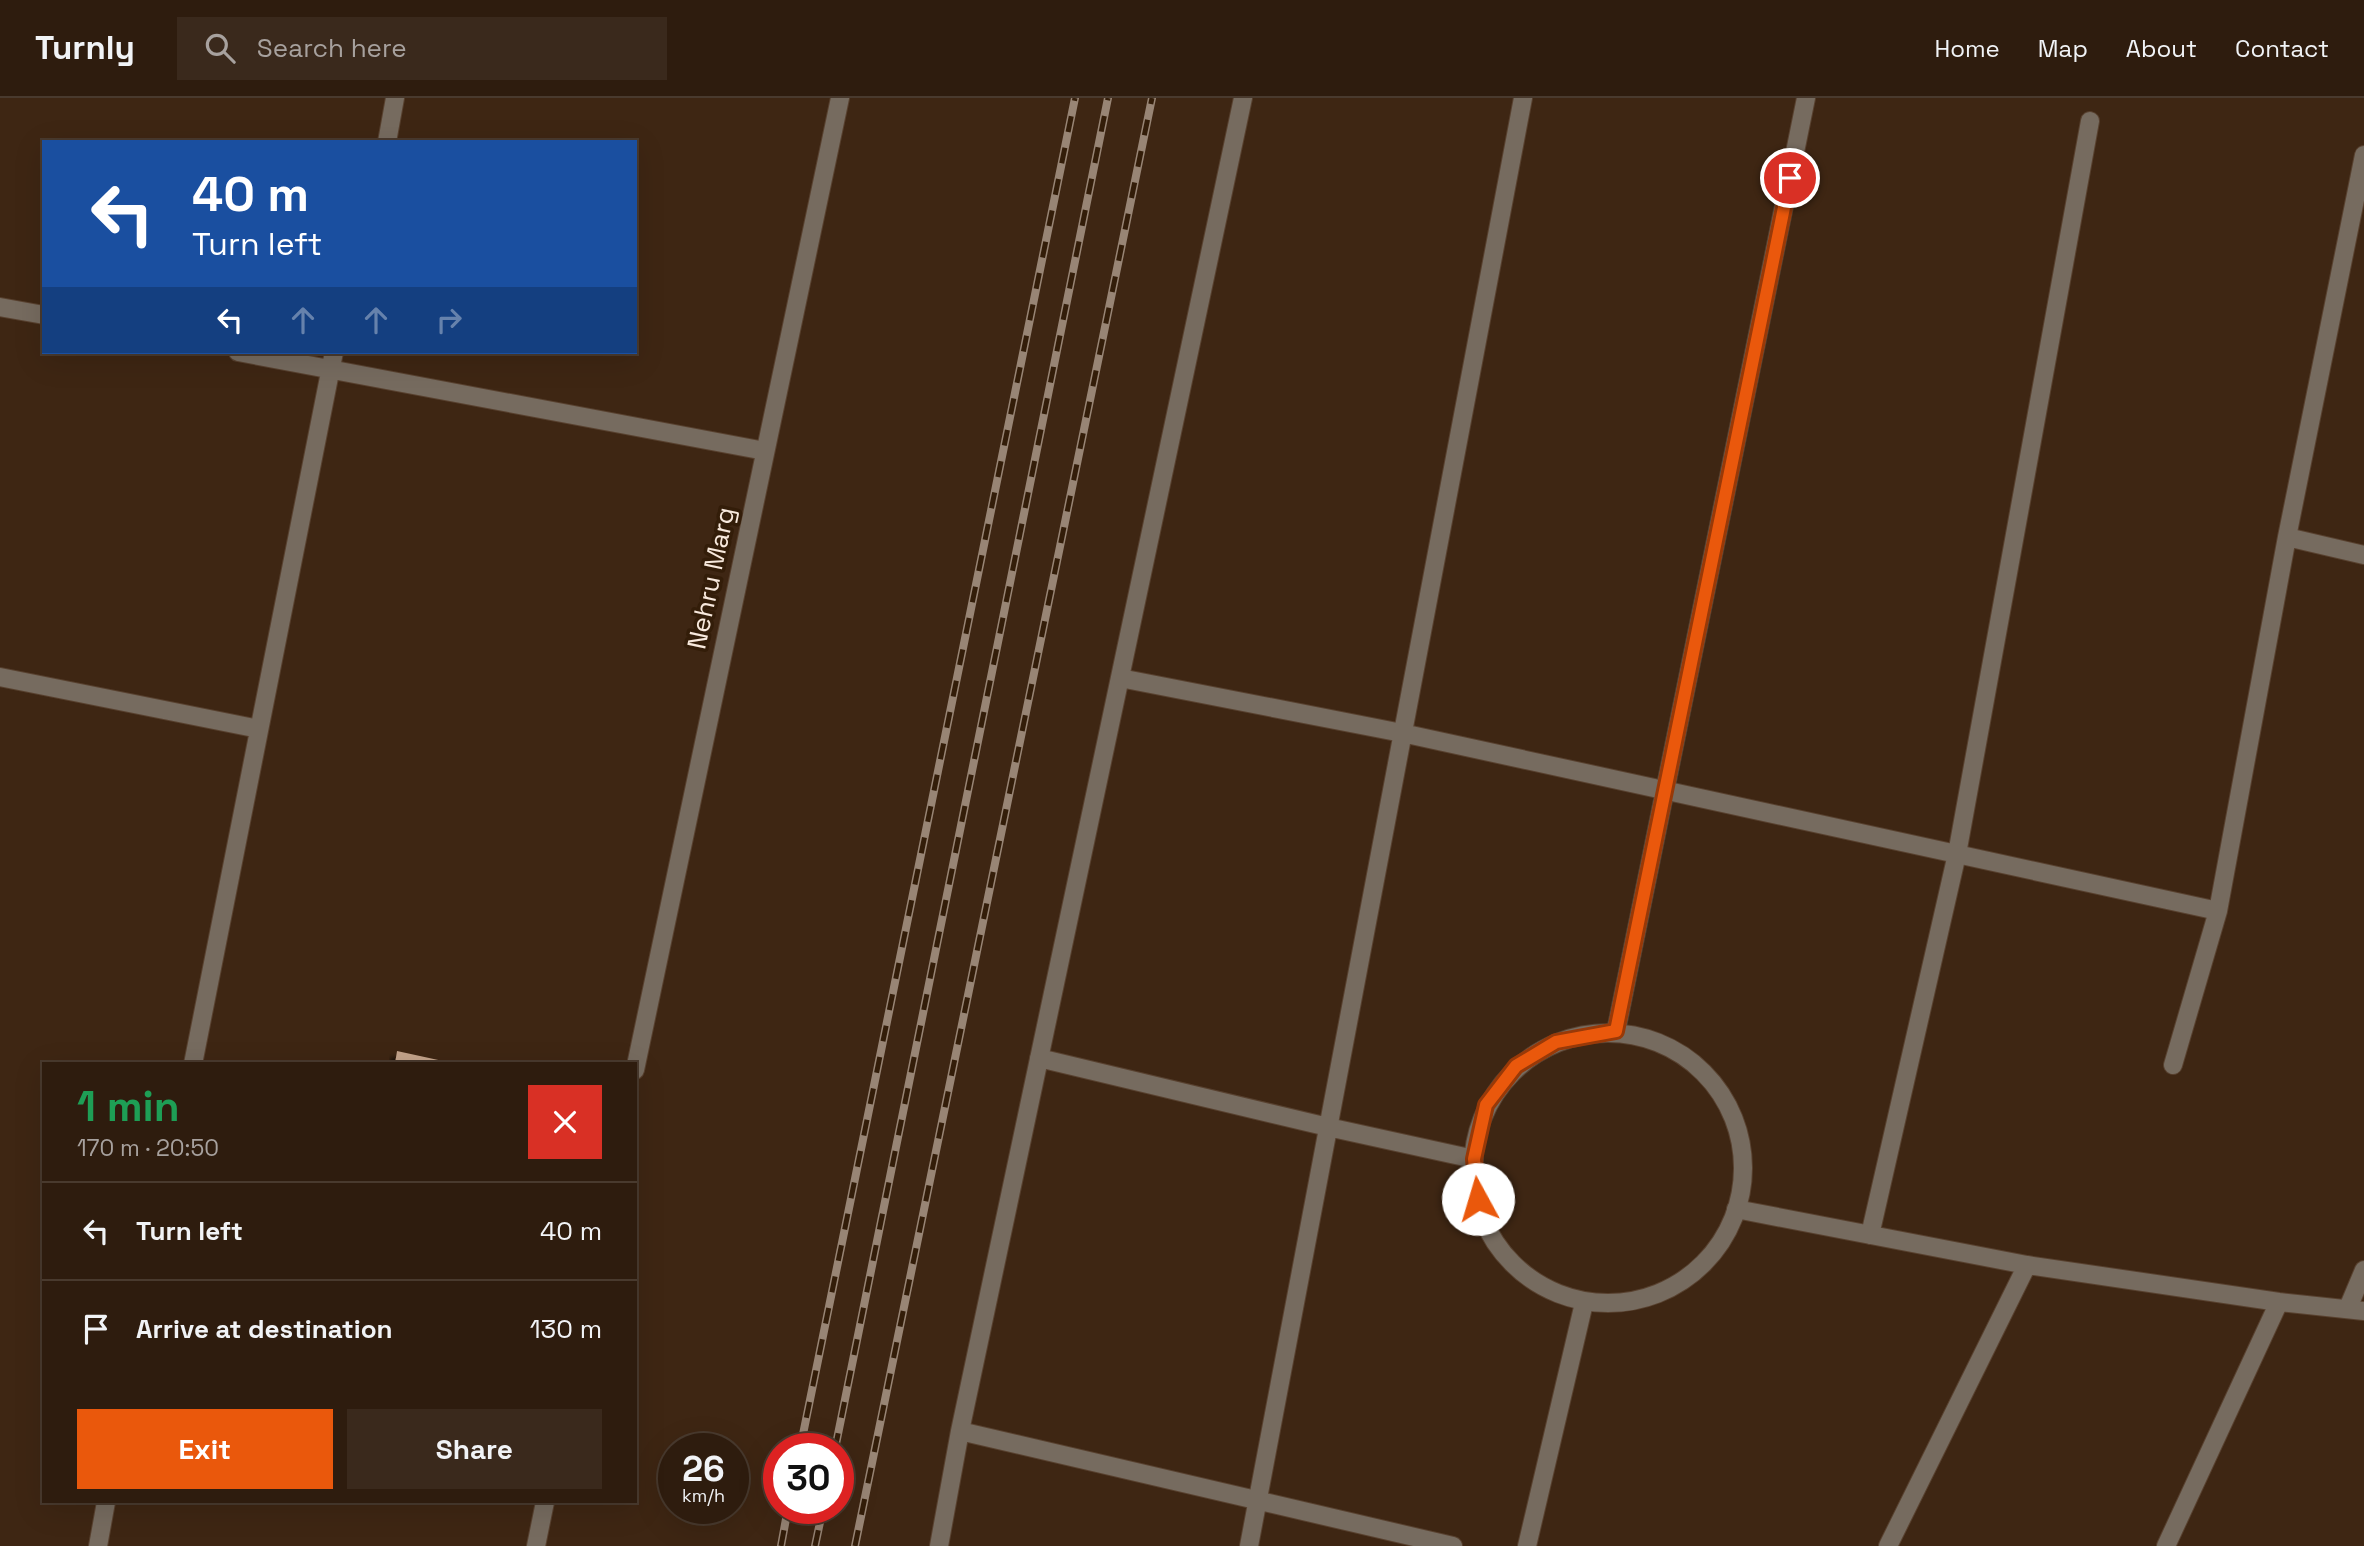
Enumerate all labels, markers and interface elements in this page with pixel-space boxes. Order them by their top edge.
search box [177,17,667,80]
text: Turnly [35,27,135,69]
icon: search [201,29,239,67]
text: Search here [257,31,407,65]
text: Home [1934,33,2000,64]
text: Map [2038,33,2088,64]
text: About [2126,33,2197,64]
text: Contact [2235,33,2329,64]
pin [1760,148,1820,208]
icon: arrive [1771,159,1809,197]
text: 40 m [192,163,309,225]
icon: left [77,168,168,259]
text: Turn left [192,224,322,264]
icon: left [211,301,249,339]
icon: ahead [284,301,322,339]
icon: ahead [357,301,395,339]
icon: right [430,301,468,339]
street label: Nehru Marg [679,504,743,652]
text: 1 min [77,1080,180,1133]
button: close [528,1085,602,1159]
text: 170 m · 20:50 [77,1133,219,1163]
position arrow [1441,1162,1515,1236]
icon: left [77,1212,115,1250]
text: Turn left [136,1214,243,1248]
text: 40 m [540,1214,602,1248]
icon: arrive [77,1310,115,1348]
text: Arrive at destination [136,1312,393,1346]
text: 130 m [530,1312,602,1346]
button: Exit [77,1409,333,1489]
button: Share [347,1409,602,1489]
speed limit sign: 30 [763,1433,854,1524]
text: 26 [682,1447,725,1491]
text: km/h [682,1484,725,1507]

